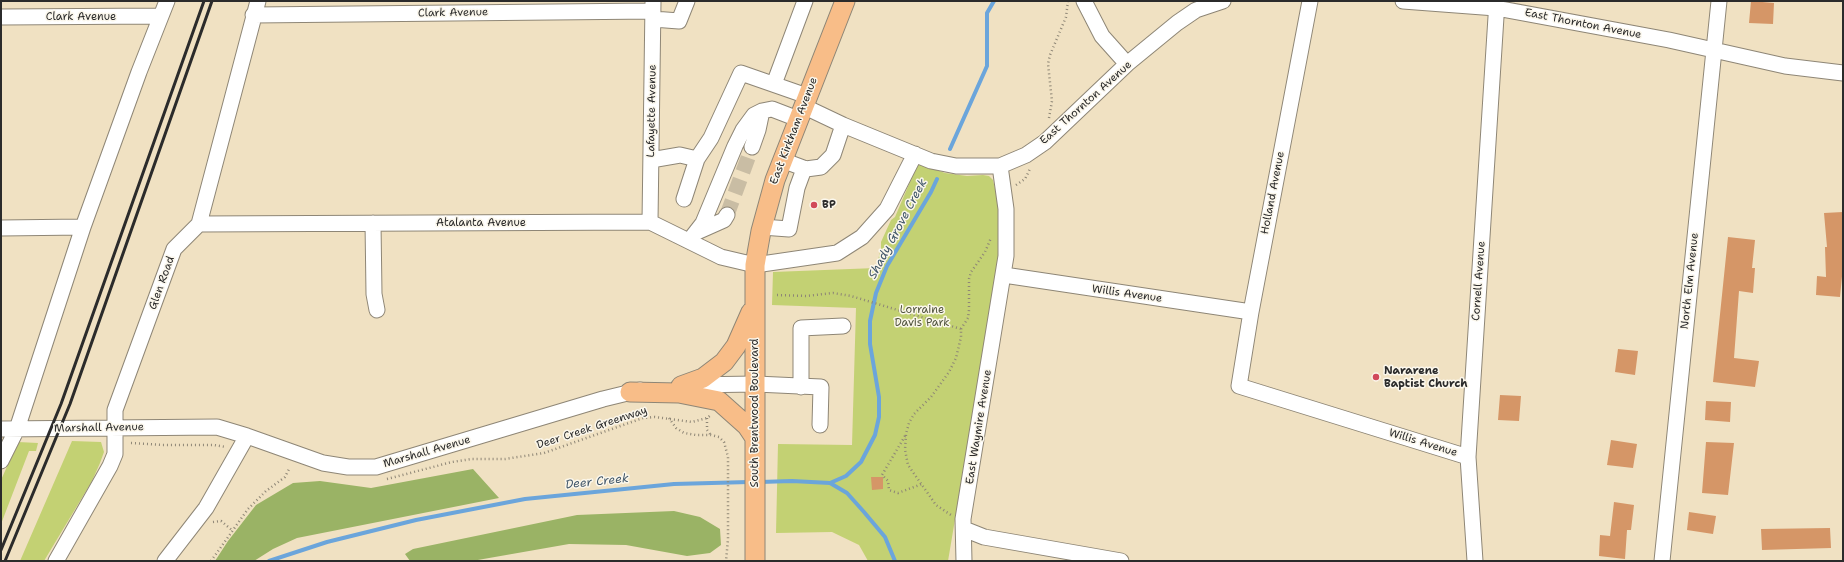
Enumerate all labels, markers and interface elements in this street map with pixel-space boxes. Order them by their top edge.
street label: Clark Avenue [418,6,488,20]
street label: East Thornton Avenue [1524,6,1642,42]
street label: Clark Avenue [46,10,116,24]
street label: East Thornton Avenue [1037,58,1135,148]
street label: Lafayette Avenue [645,64,659,158]
street label: East Kirkham Avenue [767,76,821,186]
street label: Holland Avenue [1258,150,1288,236]
water label: Shady Grove Creek [866,177,930,281]
place label: BP [822,198,836,212]
marker: BP [809,200,819,210]
street label: Atalanta Avenue [436,216,526,230]
street label: North Elm Avenue [1678,232,1702,330]
street label: Cornell Avenue [1470,241,1488,321]
street label: Glen Road [146,255,178,311]
street label: Willis Avenue [1091,283,1163,305]
park label: Lorraine Davis Park [894,303,950,329]
street label: South Brentwood Boulevard [748,338,762,488]
place label: Nararene Baptist Church [1384,364,1468,390]
street label: East Waymire Avenue [963,369,995,485]
marker: Nararene Baptist Church [1371,372,1381,382]
street label: Deer Creek Greenway [535,404,649,452]
street label: Marshall Avenue [54,421,144,435]
street label: Willis Avenue [1387,426,1459,460]
street label: Marshall Avenue [382,433,472,471]
water label: Deer Creek [565,472,629,492]

